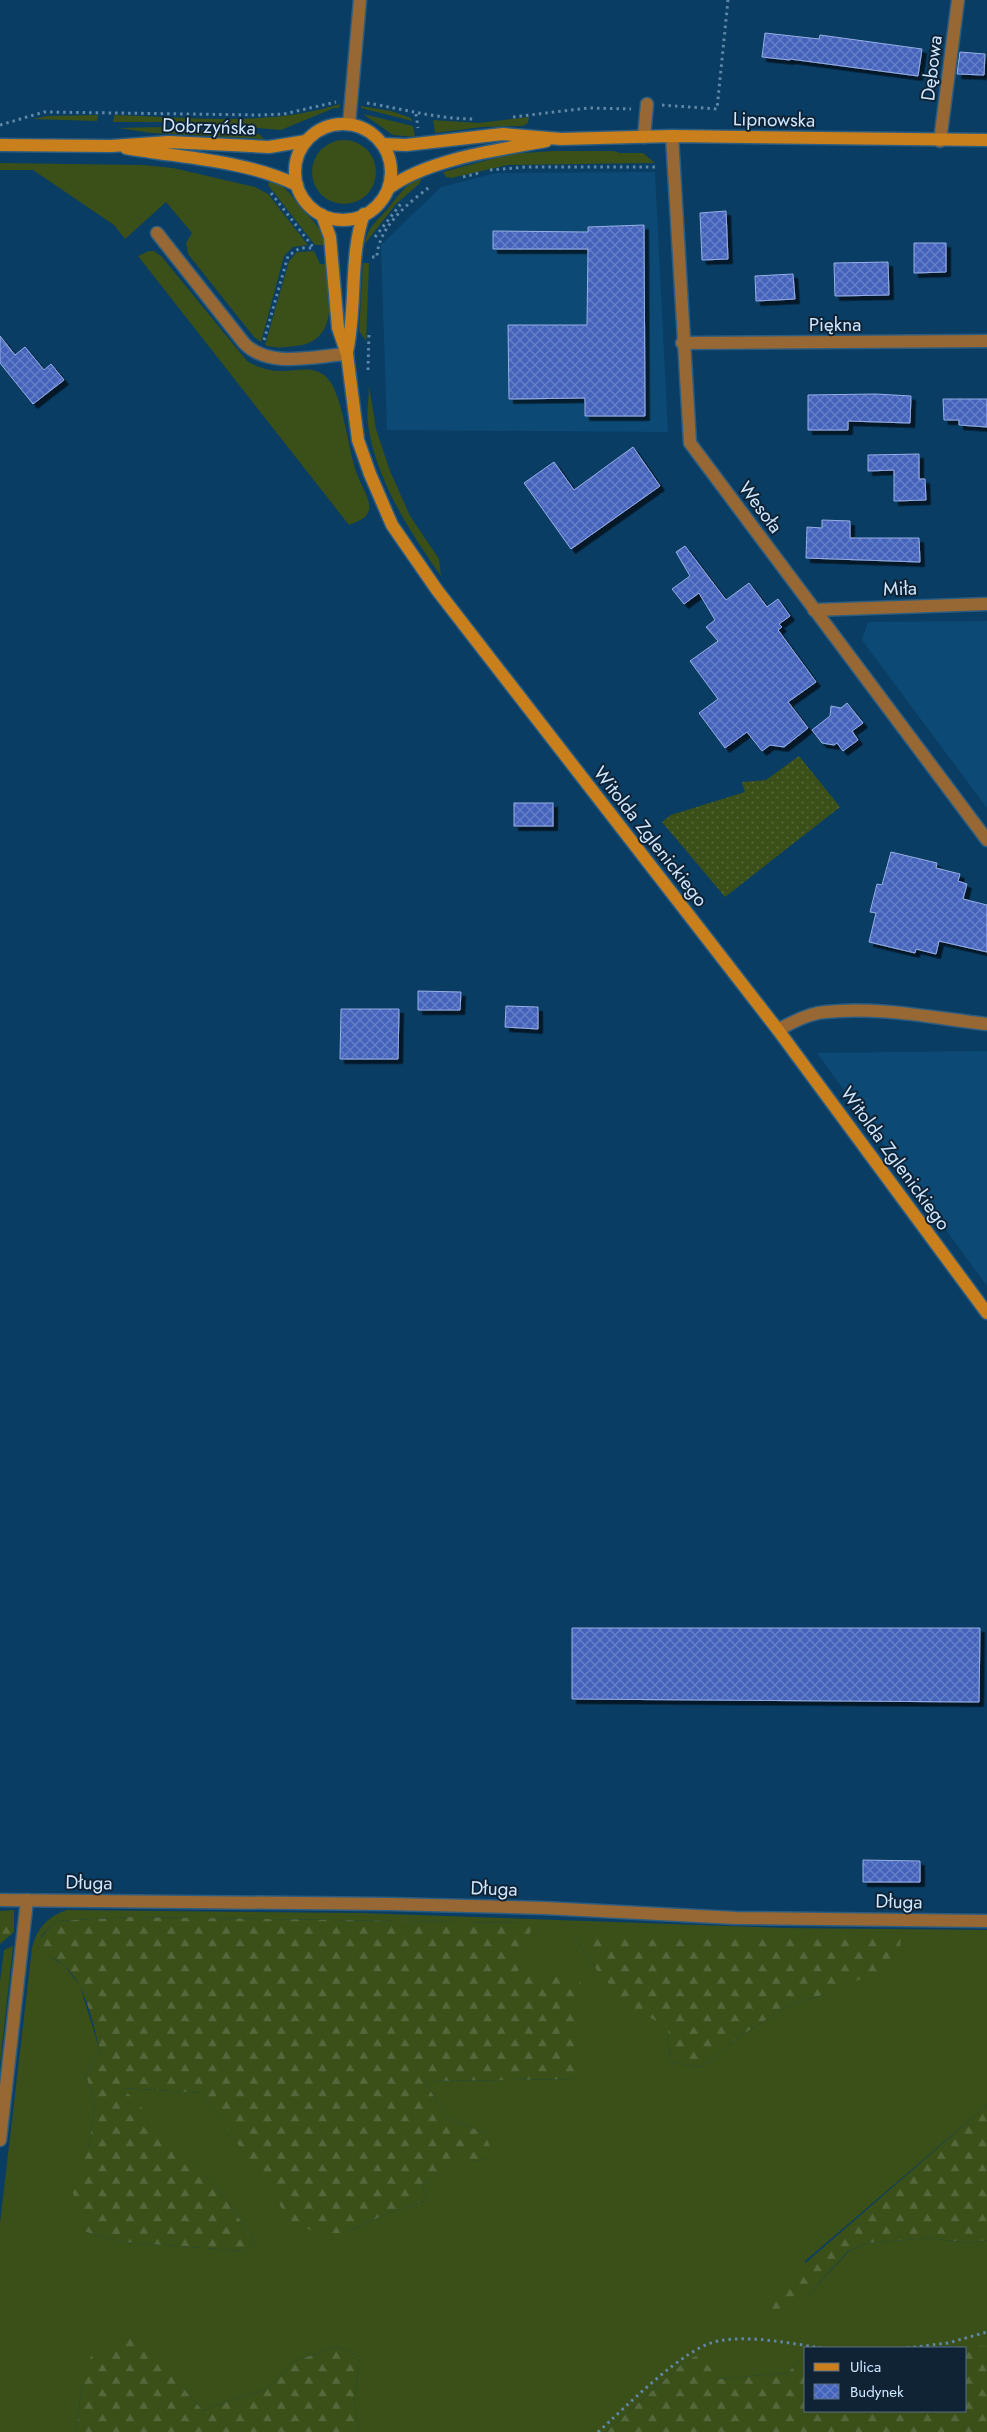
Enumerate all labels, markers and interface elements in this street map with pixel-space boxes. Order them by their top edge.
street label: Dębowa [914,34,949,102]
street label: Lipnowska [733,105,815,134]
street label: Dobrzyńska [162,111,256,142]
street label: Piękna [809,311,861,338]
street label: Wesoła [732,476,789,539]
street label: Miła [883,574,917,603]
street label: Witolda Zglenickiego [587,760,714,912]
street label: Witolda Zglenickiego [834,1081,957,1236]
street label: Długa [65,1869,113,1896]
street label: Długa [470,1874,518,1903]
street label: Długa [875,1888,923,1915]
legend [804,2347,967,2412]
text: Ulica [850,2356,881,2378]
text: Budynek [850,2381,904,2403]

